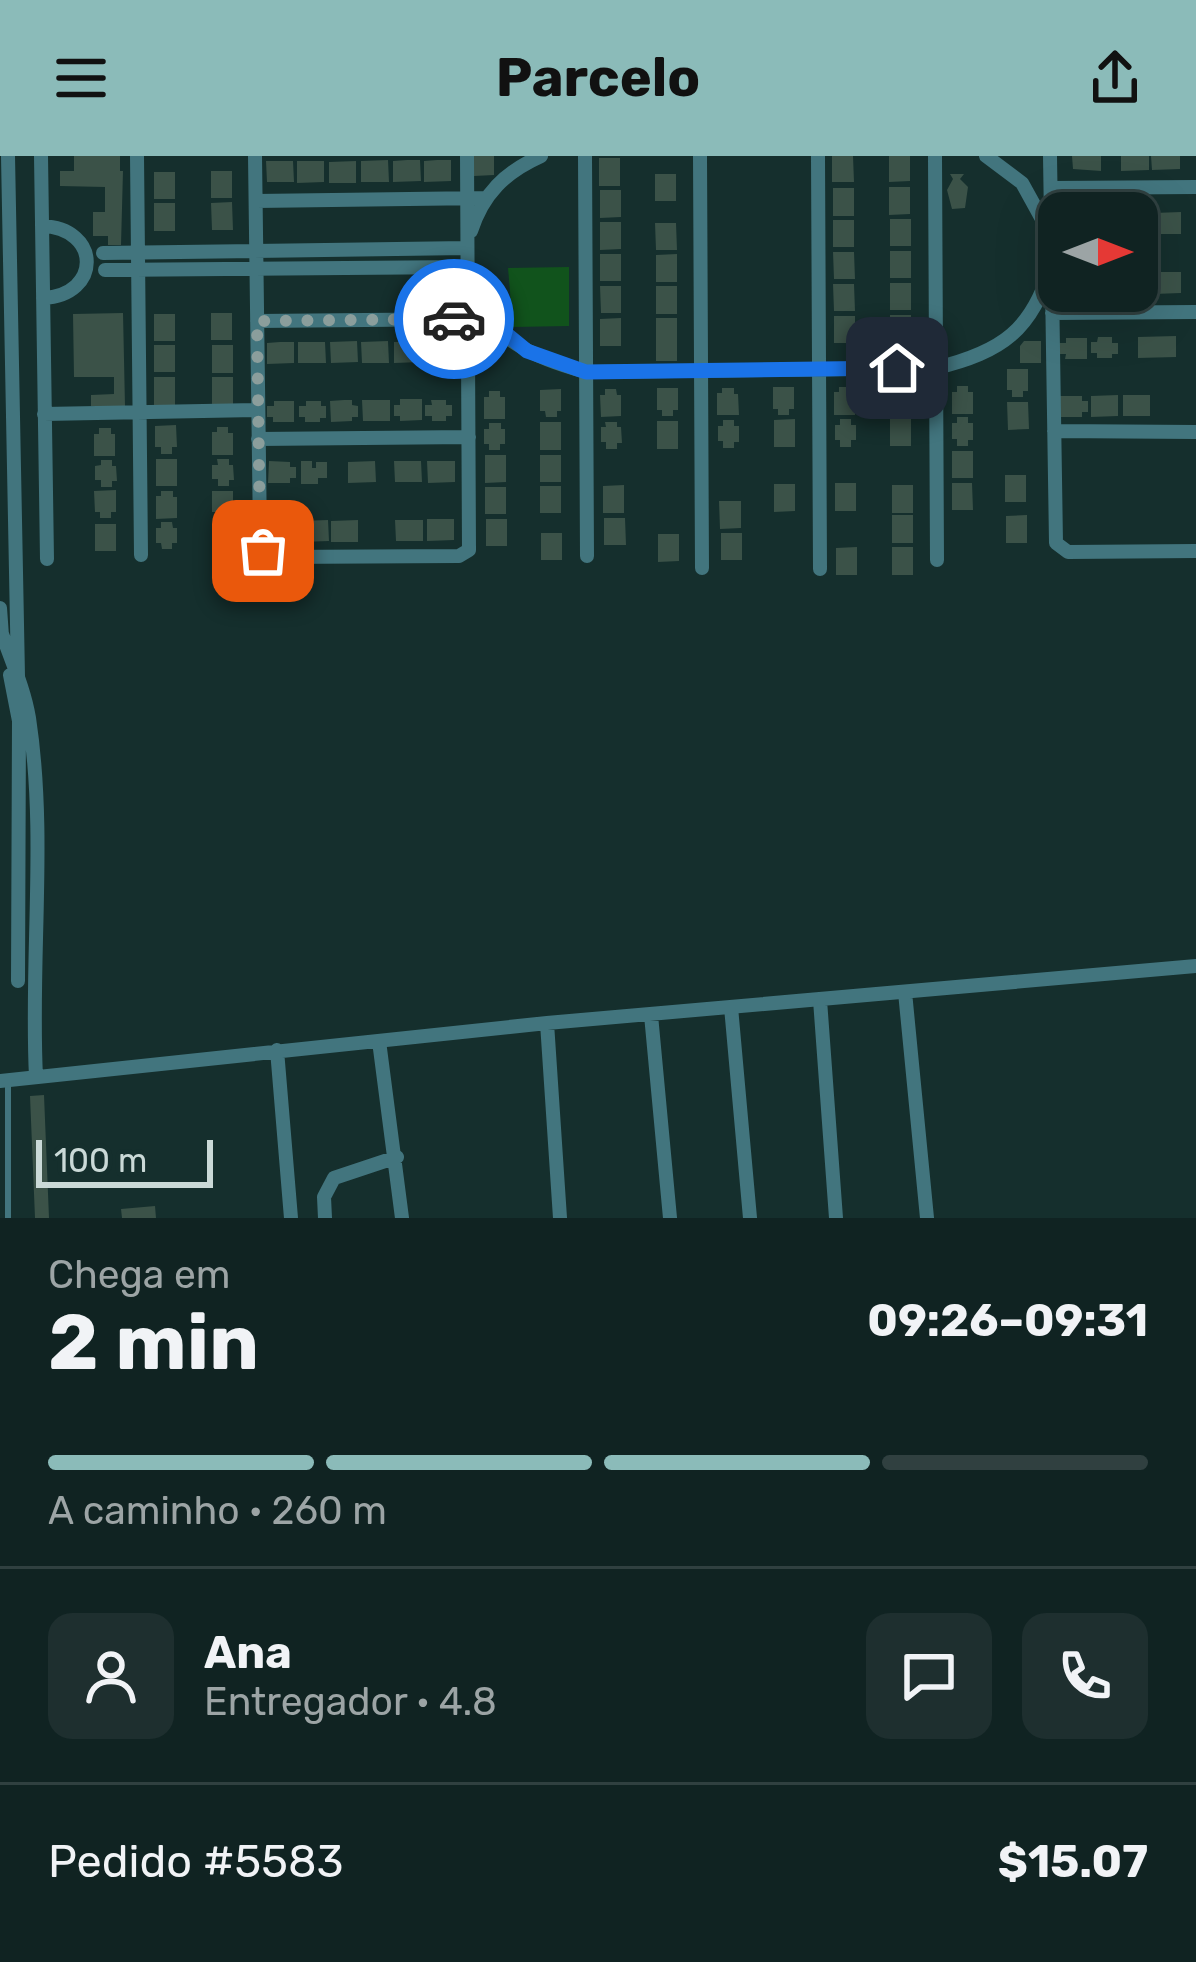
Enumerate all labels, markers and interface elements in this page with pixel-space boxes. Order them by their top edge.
icon: menu [48,45,114,111]
icon: share [1082,45,1148,111]
text: Parcelo [496,46,700,110]
north arrow [1038,192,1158,312]
map controls [1038,192,1158,312]
courier [394,259,514,379]
icon: car [421,286,487,352]
pin [846,317,948,419]
icon: home [864,335,930,401]
pin [212,500,314,602]
icon: bag [230,518,296,584]
scale bar [36,1134,213,1187]
text: 100 m [54,1141,147,1180]
text: Chega em [48,1252,230,1298]
text: 09:26–09:31 [867,1294,1148,1347]
text: 2 min [48,1296,259,1389]
text: A caminho · 260 m [48,1488,387,1534]
button: person [48,1613,174,1739]
button: chat [866,1613,992,1739]
button: phone [1022,1613,1148,1739]
text: Ana [204,1626,292,1679]
text: Entregador · 4.8 [204,1679,497,1725]
text: Pedido #5583 [48,1835,344,1888]
text: $15.07 [998,1835,1148,1888]

